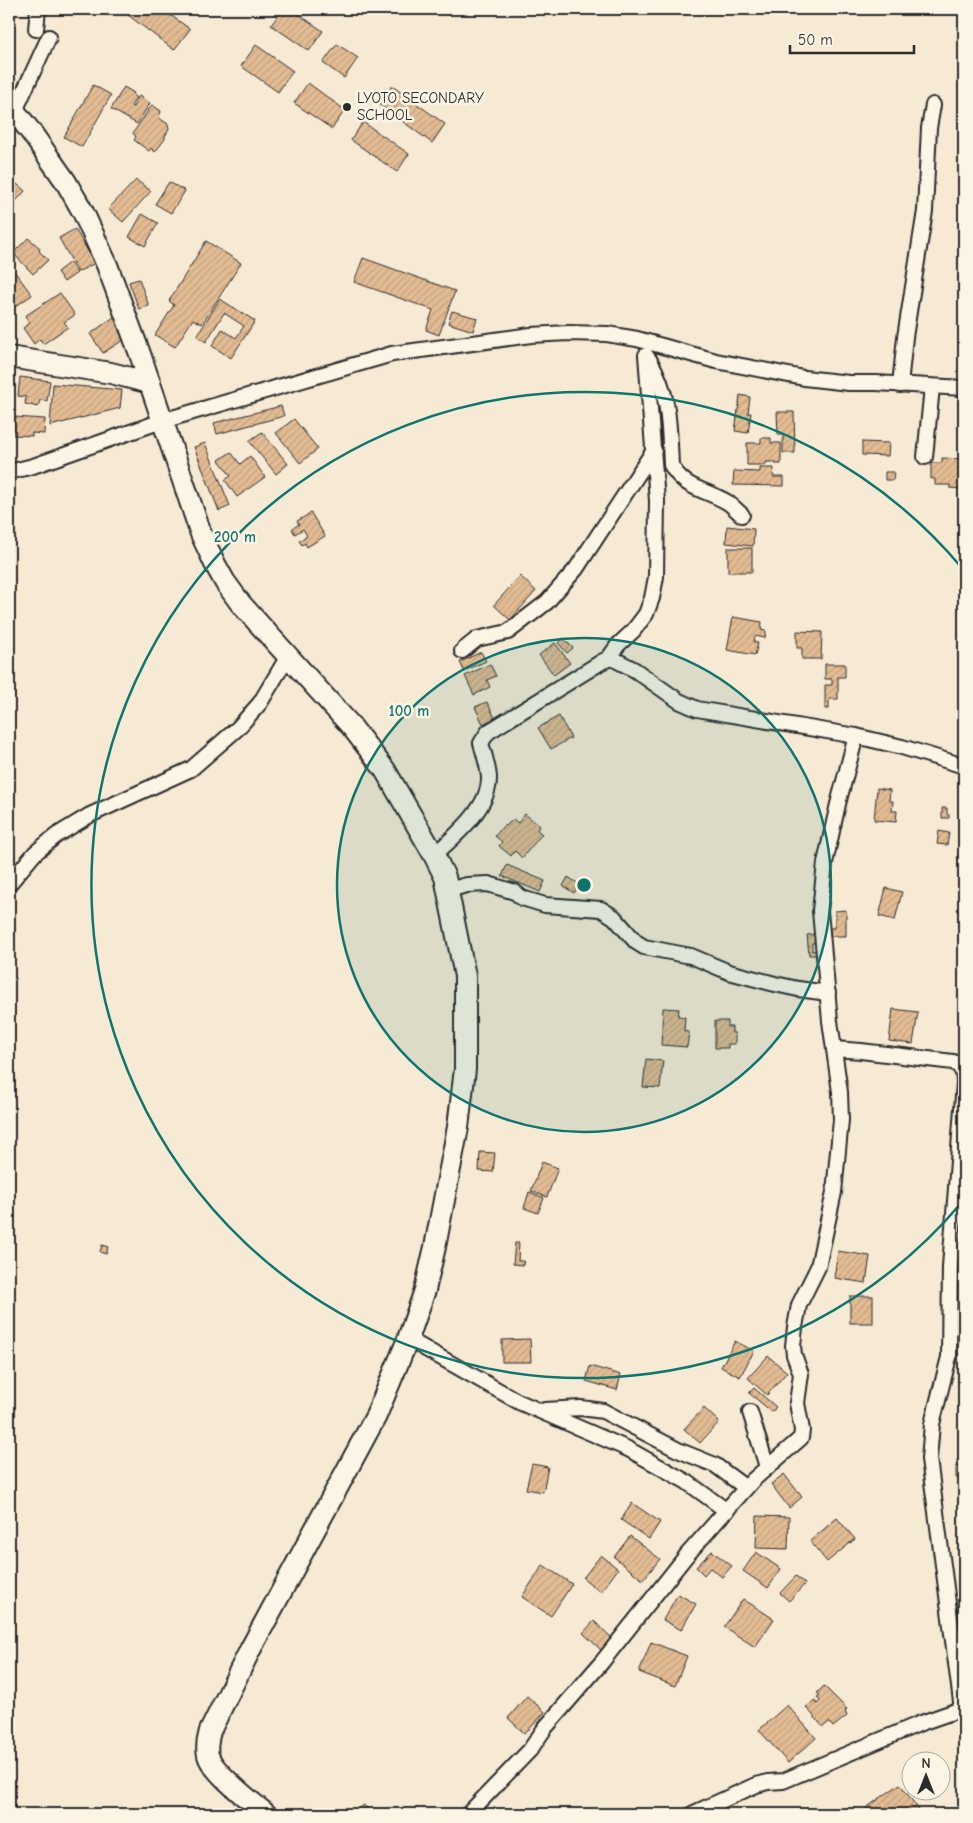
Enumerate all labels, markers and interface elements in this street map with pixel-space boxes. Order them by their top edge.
scale bar [790,22,914,54]
text: 50 m [798,31,833,49]
place label: LYOTO SECONDARY SCHOOL [357,89,484,124]
marker: LYOTO SECONDARY SCHOOL [341,101,353,113]
text: 200 m [214,528,256,546]
text: 100 m [389,702,429,720]
centre of rings [575,876,593,894]
north arrow [900,1750,950,1800]
text: N [921,1755,931,1772]

